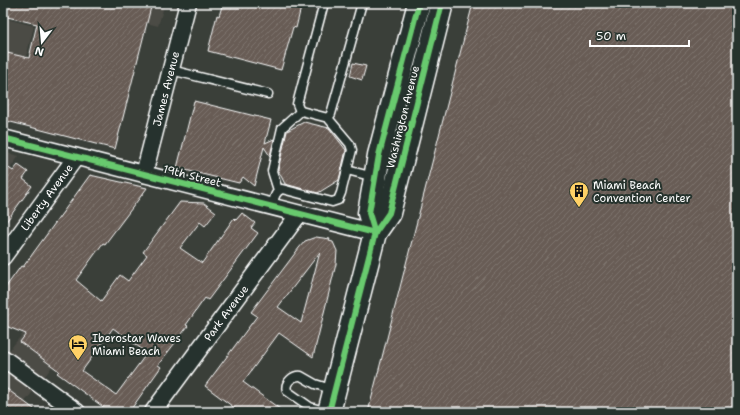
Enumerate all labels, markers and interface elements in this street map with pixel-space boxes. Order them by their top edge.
north arrow [22,22,62,62]
scale bar [590,22,689,48]
text: 50 m [596,28,626,44]
text: N [33,43,46,60]
street label: James Avenue [149,50,183,128]
street label: Washington Avenue [383,64,423,170]
street label: Liberty Avenue [17,161,76,234]
street label: 19th Street [161,162,223,190]
place label: Miami Beach Convention Center [593,178,691,206]
building icon: Miami Beach Convention Center [568,180,590,208]
street label: Park Avenue [200,282,252,344]
place label: Iberostar Waves Miami Beach [92,331,181,359]
hotel icon: Iberostar Waves Miami Beach [67,333,89,361]

